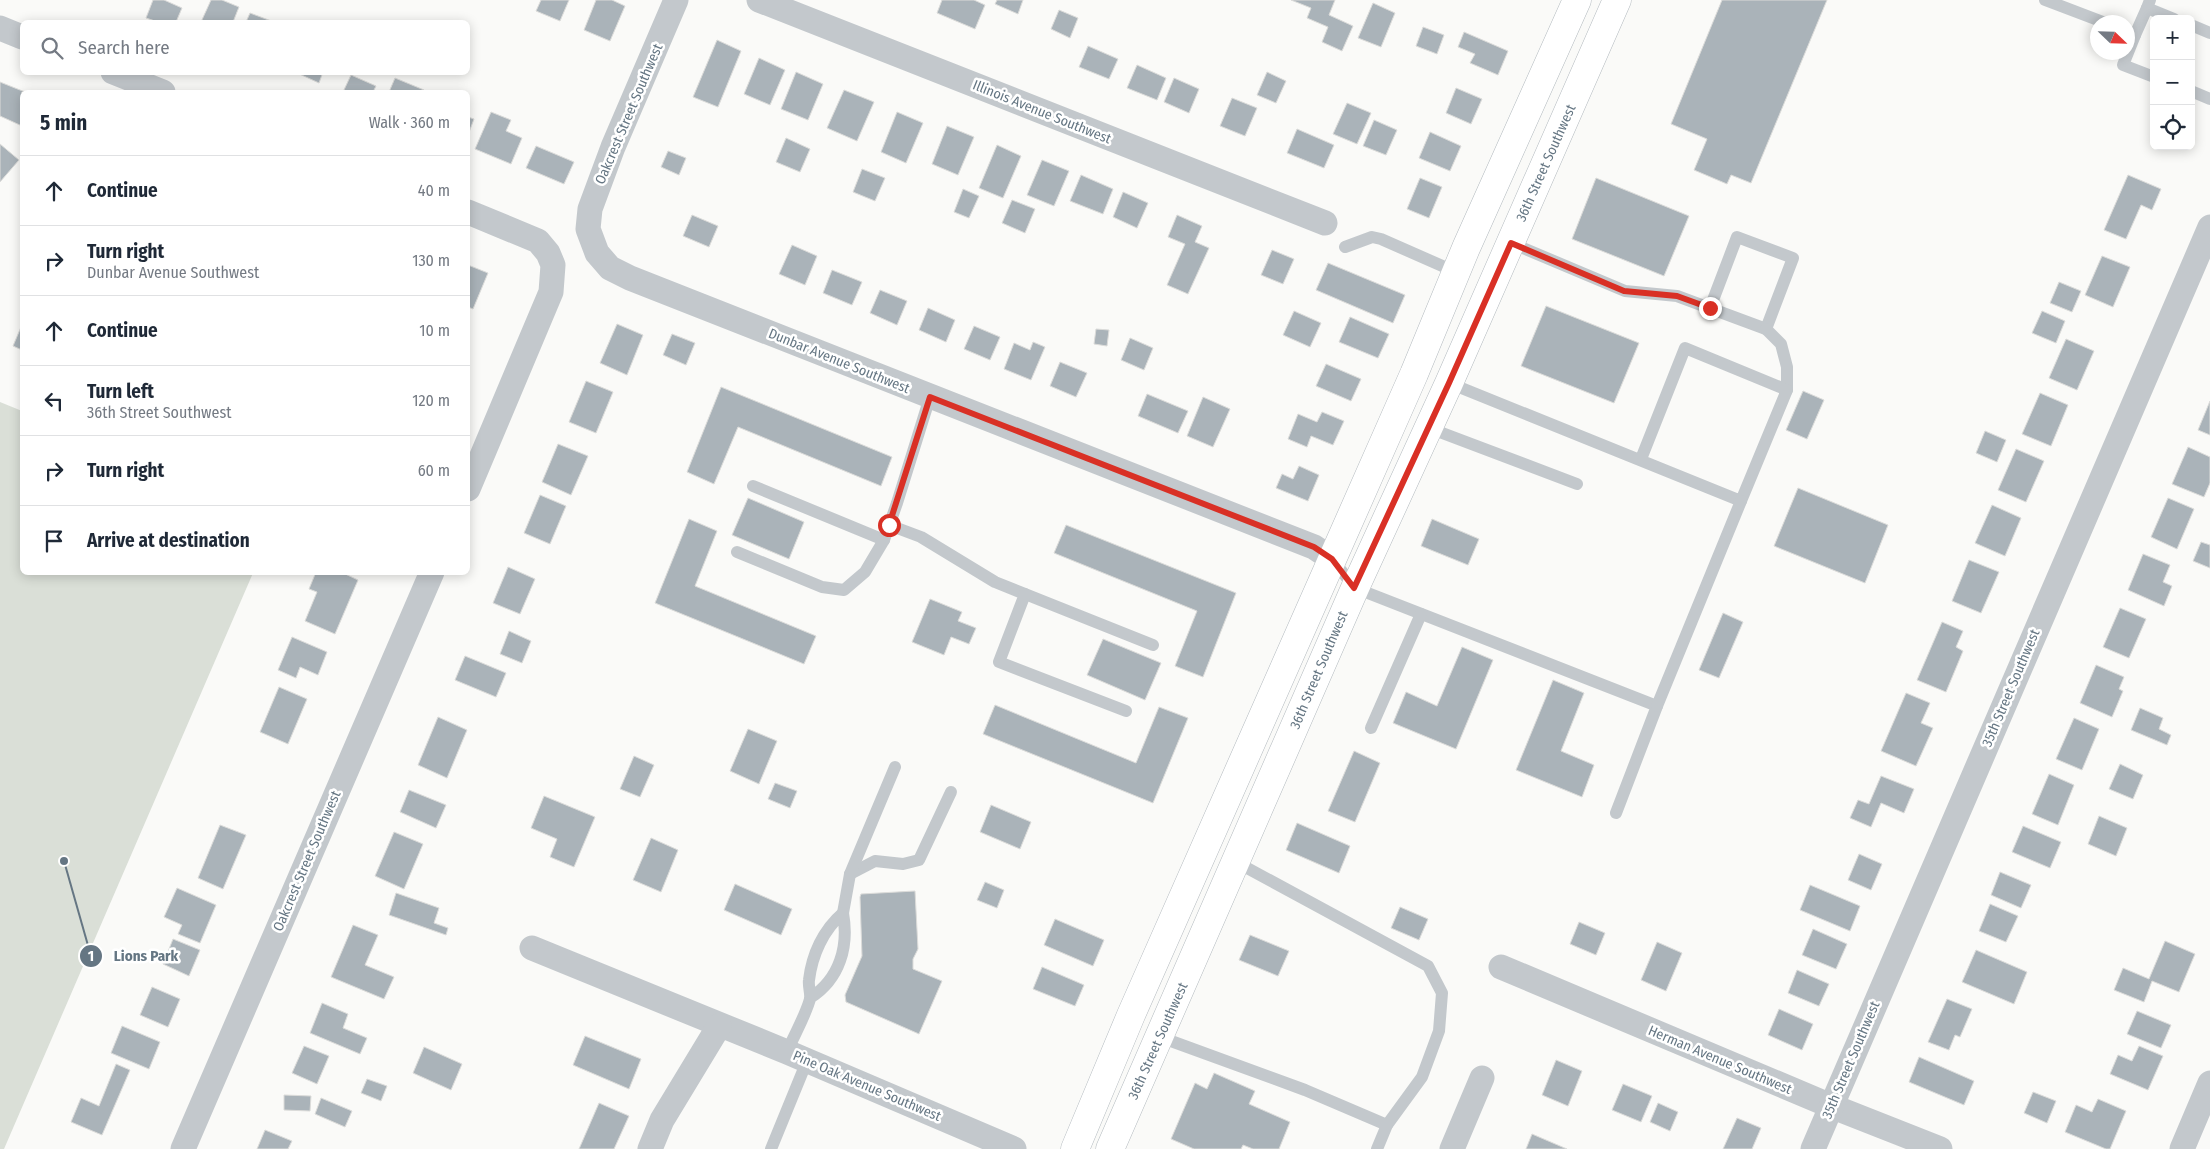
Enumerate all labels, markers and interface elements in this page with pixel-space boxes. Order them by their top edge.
north arrow [2090,15,2135,60]
map controls [2150,15,2195,150]
button: + [2150,15,2195,60]
search box [20,20,470,75]
icon: search [38,34,66,62]
text: Search here [78,36,170,59]
street label: Oakcrest Street Southwest [592,41,667,187]
button: − [2150,60,2195,105]
street label: Illinois Avenue Southwest [970,76,1114,148]
street label: 36th Street Southwest [1513,101,1580,224]
button: locate [2150,105,2195,150]
text: 5 min [40,110,87,136]
text: Walk · 360 m [369,113,450,132]
icon: ahead [40,177,68,205]
text: Continue [87,179,158,202]
text: 40 m [418,181,450,200]
text: Turn right [87,240,164,263]
icon: right [40,247,68,275]
text: 130 m [412,251,450,270]
text: Dunbar Avenue Southwest [87,263,259,282]
route end [1699,297,1722,320]
icon: ahead [40,317,68,345]
text: Continue [87,319,158,342]
text: 10 m [419,321,450,340]
street label: Dunbar Avenue Southwest [766,325,912,397]
text: Turn left [87,380,154,403]
icon: left [40,387,68,415]
text: 120 m [412,391,450,410]
text: 36th Street Southwest [87,403,232,422]
icon: right [40,457,68,485]
text: Turn right [87,459,164,482]
text: 60 m [418,461,450,480]
route start [878,514,901,537]
icon: arrive [40,527,68,555]
text: Arrive at destination [87,529,250,552]
street label: 36th Street Southwest [1286,608,1352,732]
street label: 35th Street Southwest [1979,626,2044,749]
street label: Oakcrest Street Southwest [270,788,345,934]
callout: Lions Park [79,941,188,971]
text: 1 [88,947,94,965]
text: Lions Park [114,947,179,965]
street label: 36th Street Southwest [1125,979,1192,1102]
street label: 35th Street Southwest [1819,998,1884,1121]
street label: Herman Avenue Southwest [1646,1022,1795,1098]
street label: Pine Oak Avenue Southwest [790,1047,944,1125]

